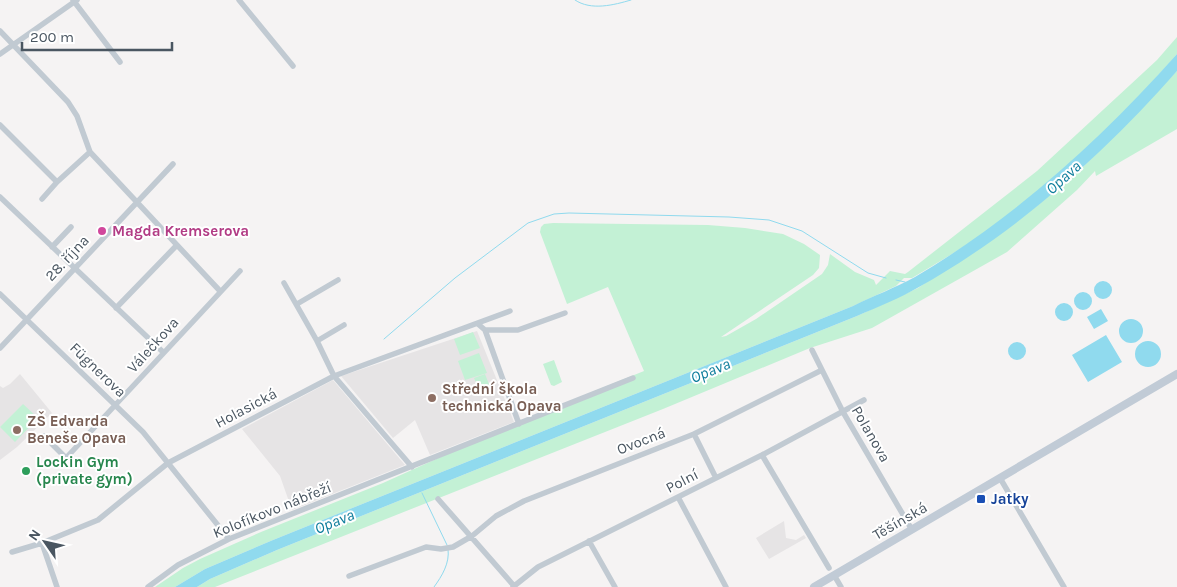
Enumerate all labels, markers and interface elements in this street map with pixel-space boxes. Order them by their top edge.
scale bar [22,20,172,52]
text: 200 m [30,28,74,46]
water label: Opava [1042,157,1085,198]
place label: Magda Kremserova [112,222,249,240]
marker: Magda Kremserova [96,225,108,237]
street label: 28. října [41,231,93,285]
street label: Válečkova [123,314,183,376]
street label: Fügnerova [66,339,130,401]
water label: Opava [688,354,733,387]
place label: Střední škola technická Opava [442,380,562,415]
street label: Holasická [212,384,280,432]
marker: Střední škola technická Opava [426,392,438,404]
street label: Polanova [848,403,894,465]
place label: ZŠ Edvarda Beneše Opava [27,410,126,447]
marker: ZŠ Edvarda Beneše Opava [11,424,23,436]
street label: Ovocná [614,424,668,458]
place label: Lockin Gym (private gym) [36,453,133,488]
marker: Lockin Gym (private gym) [20,465,32,477]
street label: Polní [663,465,702,497]
street label: Kolofíkovo nábřeží [210,478,334,542]
place label: Jatky [991,490,1029,508]
marker: Jatky [975,493,987,505]
street label: Těšínská [869,498,931,544]
water label: Opava [312,505,357,538]
north arrow [20,517,70,567]
text: N [25,526,44,544]

